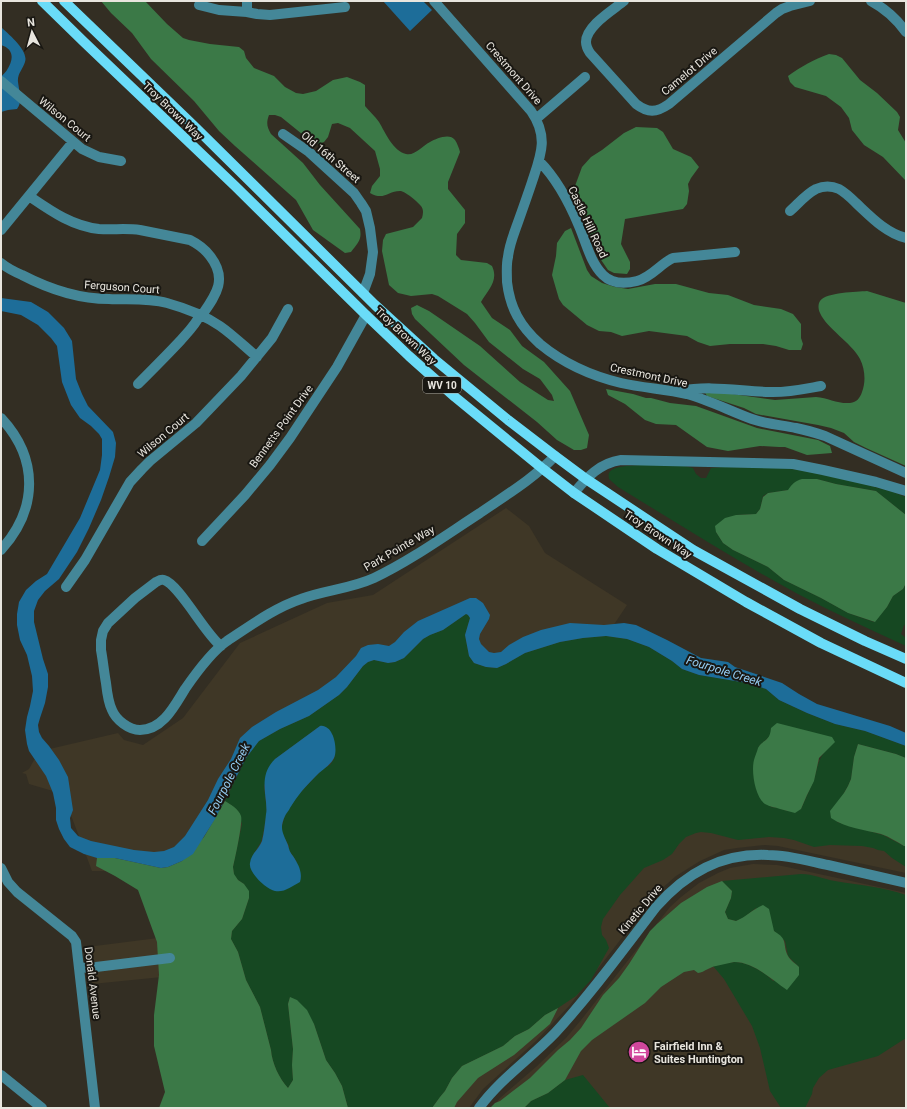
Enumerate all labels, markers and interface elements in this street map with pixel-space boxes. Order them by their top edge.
north arrow [12,12,52,52]
text: N [26,16,36,29]
street label: Crestmont Drive [483,39,545,107]
street label: Camelot Drive [659,44,720,98]
street label: Troy Brown Way [140,79,206,144]
street label: Wilson Court [36,95,94,144]
street label: Old 16th Street [299,129,363,186]
street label: Castle Hill Road [565,184,610,260]
street label: Ferguson Court [84,278,160,297]
street label: Troy Brown Way [373,305,439,368]
street label: Crestmont Drive [609,361,689,390]
road number: WV 10 [423,377,461,393]
street label: Bennetts Point Drive [247,382,316,470]
street label: Wilson Court [135,410,192,461]
street label: Troy Brown Way [621,508,695,562]
street label: Park Pointe Way [362,522,438,574]
water label: Fourpole Creek [685,653,764,689]
water label: Fourpole Creek [205,740,253,817]
street label: Kinetic Drive [616,882,665,937]
street label: Donald Avenue [82,946,103,1020]
hotel icon: Fairfield Inn & Suites Huntington [626,1039,652,1065]
place label: Fairfield Inn & Suites Huntington [654,1040,743,1066]

